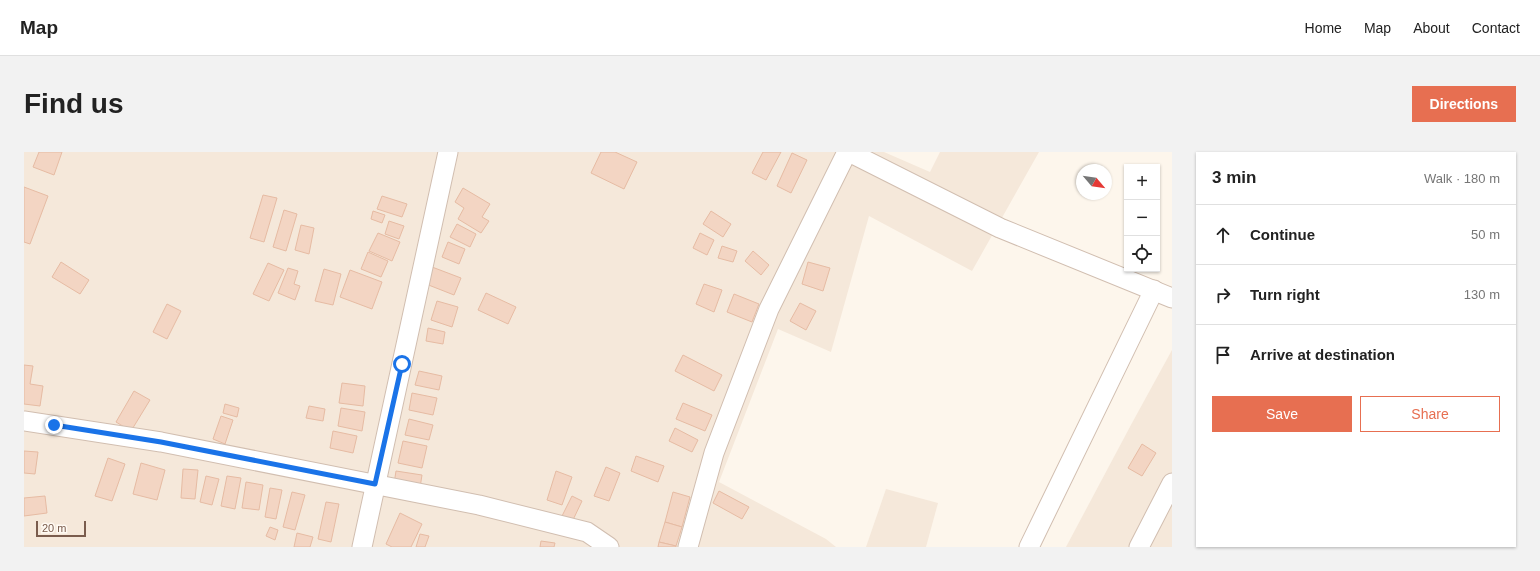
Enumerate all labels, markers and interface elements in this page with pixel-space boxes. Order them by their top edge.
text: Map [20,17,58,38]
text: Home [1305,20,1342,36]
text: Map [1364,20,1391,36]
text: About [1413,20,1450,36]
text: Contact [1472,20,1520,36]
button: Directions [1412,86,1516,122]
text: Find us [24,88,124,119]
north arrow [1076,164,1112,200]
map controls [1124,164,1160,272]
button: + [1124,164,1160,200]
text: 3 min [1212,168,1256,187]
text: Walk · 180 m [1424,171,1500,186]
button: − [1124,200,1160,236]
icon: ahead [1212,224,1234,246]
text: Continue [1250,226,1315,243]
text: 50 m [1471,227,1500,242]
button: locate [1124,236,1160,272]
icon: right [1212,284,1234,306]
text: Turn right [1250,286,1320,303]
text: 130 m [1464,287,1500,302]
icon: arrive [1212,344,1234,366]
text: Arrive at destination [1250,346,1395,363]
route start [393,355,411,373]
button: Save [1212,396,1352,432]
button: Share [1360,396,1500,432]
route end [45,416,63,434]
scale bar [36,519,86,538]
text: 20 m [42,522,66,534]

